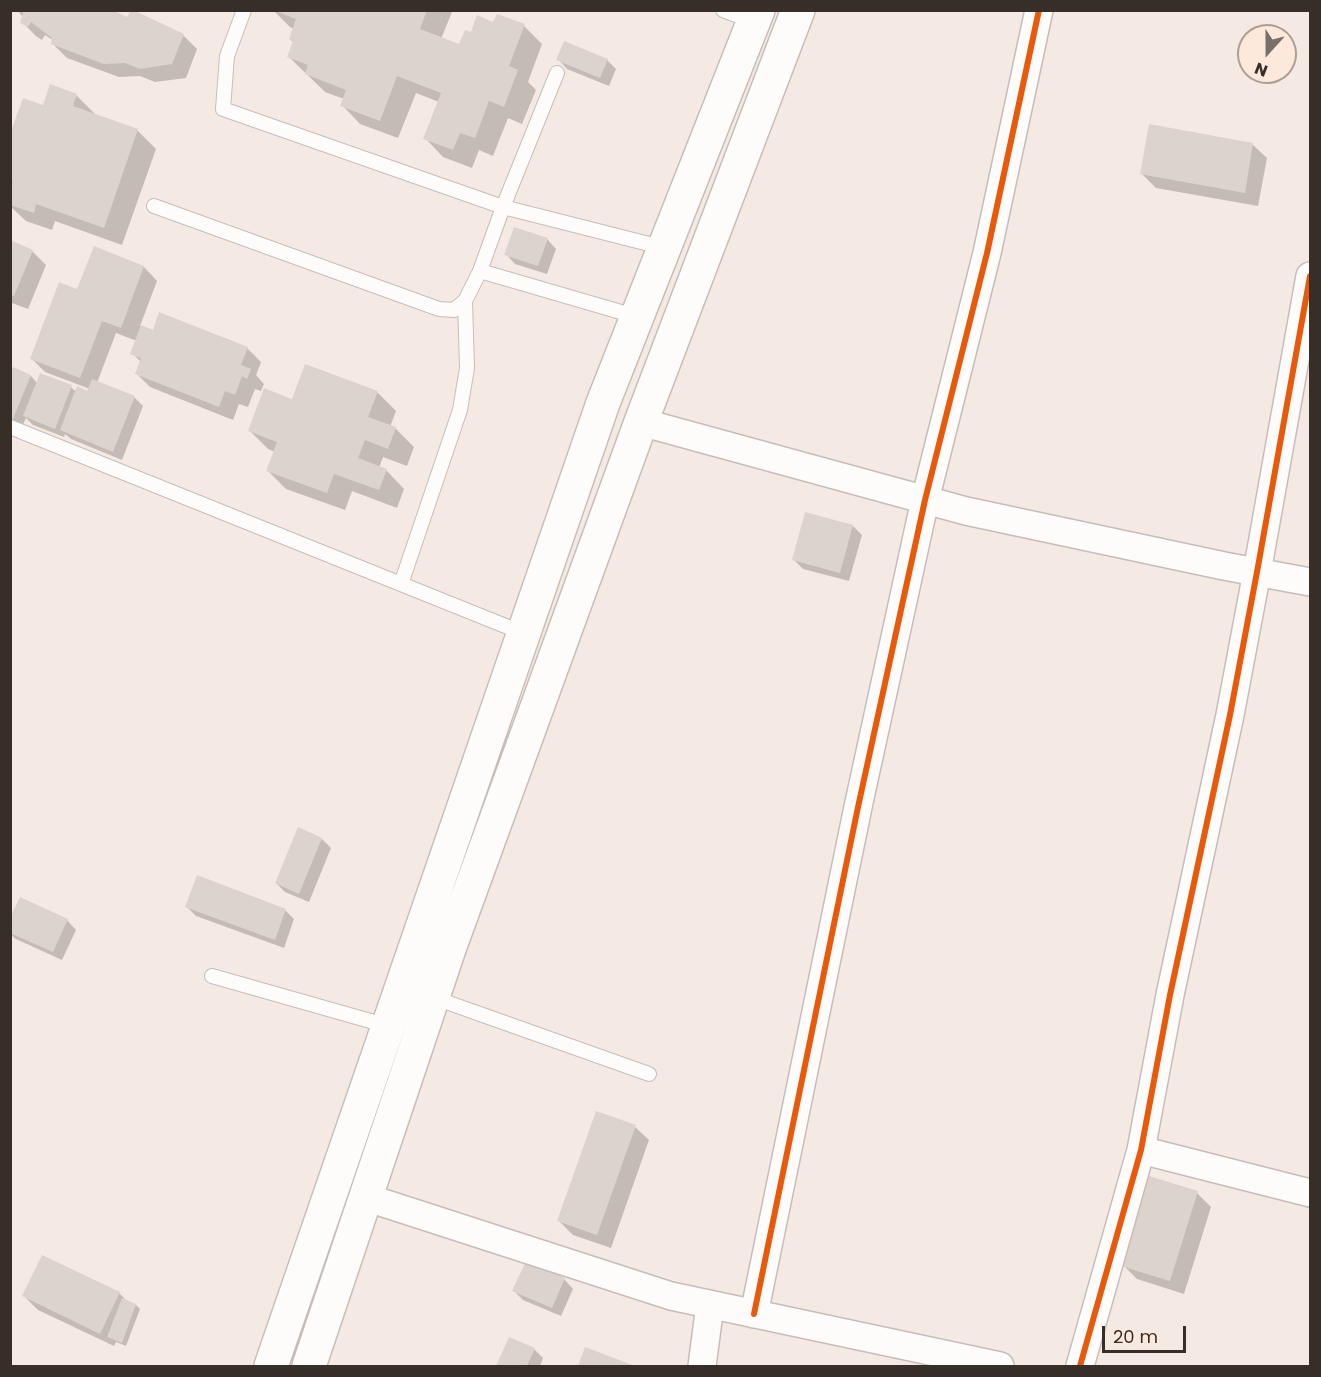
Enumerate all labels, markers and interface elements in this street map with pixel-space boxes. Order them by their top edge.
north arrow [1237,24,1297,84]
text: N [1251,57,1271,82]
scale bar [1105,1314,1189,1352]
text: 20 m [1113,1324,1158,1349]

